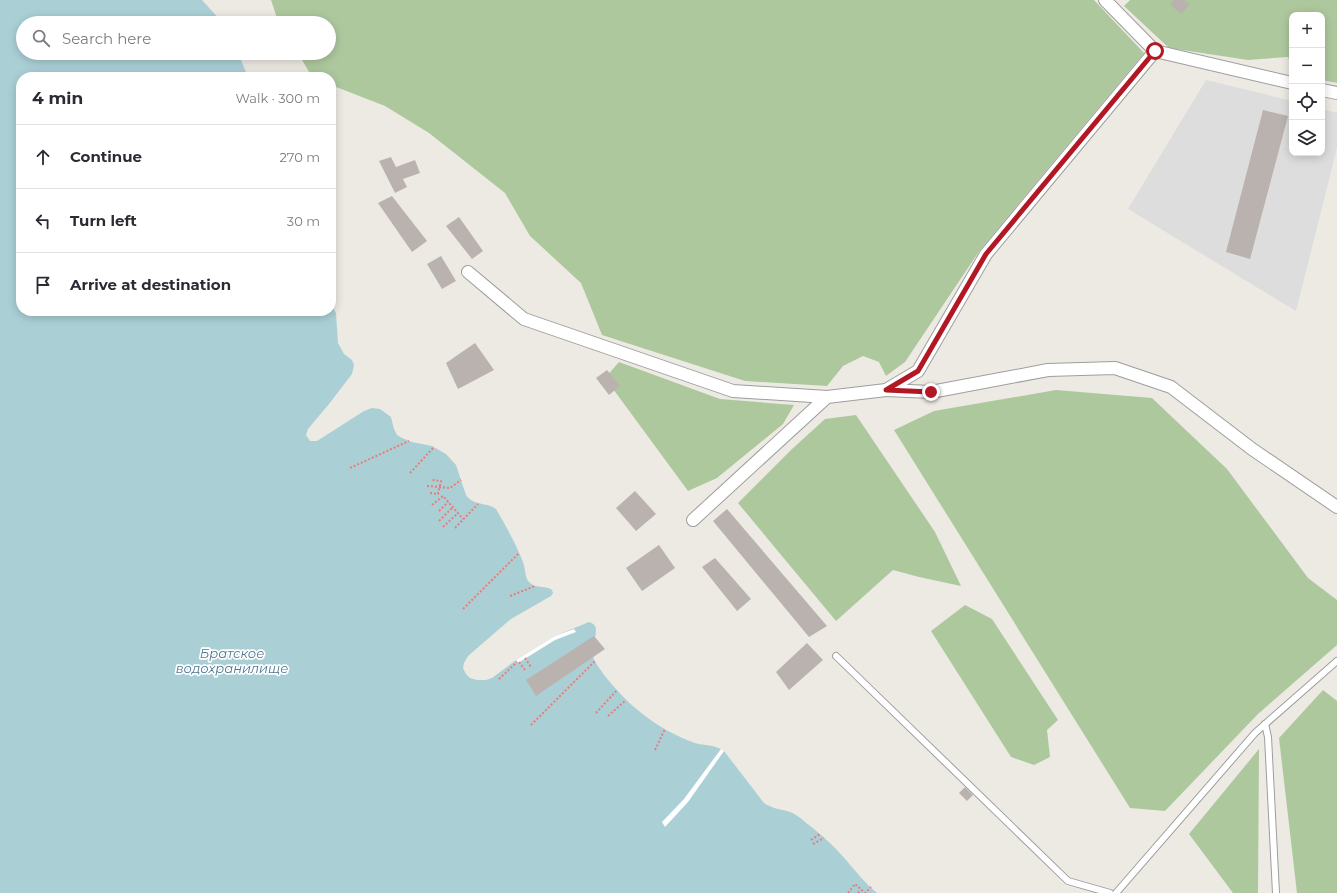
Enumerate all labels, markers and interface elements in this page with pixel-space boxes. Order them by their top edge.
map controls [1289,12,1325,156]
button: + [1289,12,1325,48]
search box [16,16,336,60]
icon: search [30,27,52,49]
text: Search here [62,29,151,48]
route start [1146,42,1164,60]
button: − [1289,48,1325,84]
button: locate [1289,84,1325,120]
text: 4 min [32,88,83,108]
text: Walk · 300 m [235,90,320,106]
button: layers [1289,120,1325,156]
icon: ahead [32,146,54,168]
text: Continue [70,147,142,166]
text: 270 m [279,149,320,165]
icon: left [32,210,54,232]
text: Turn left [70,211,137,230]
text: 30 m [287,213,320,229]
icon: arrive [32,274,54,296]
text: Arrive at destination [70,275,231,294]
route end [922,383,940,401]
water label: Братское водохранилище [176,645,288,676]

